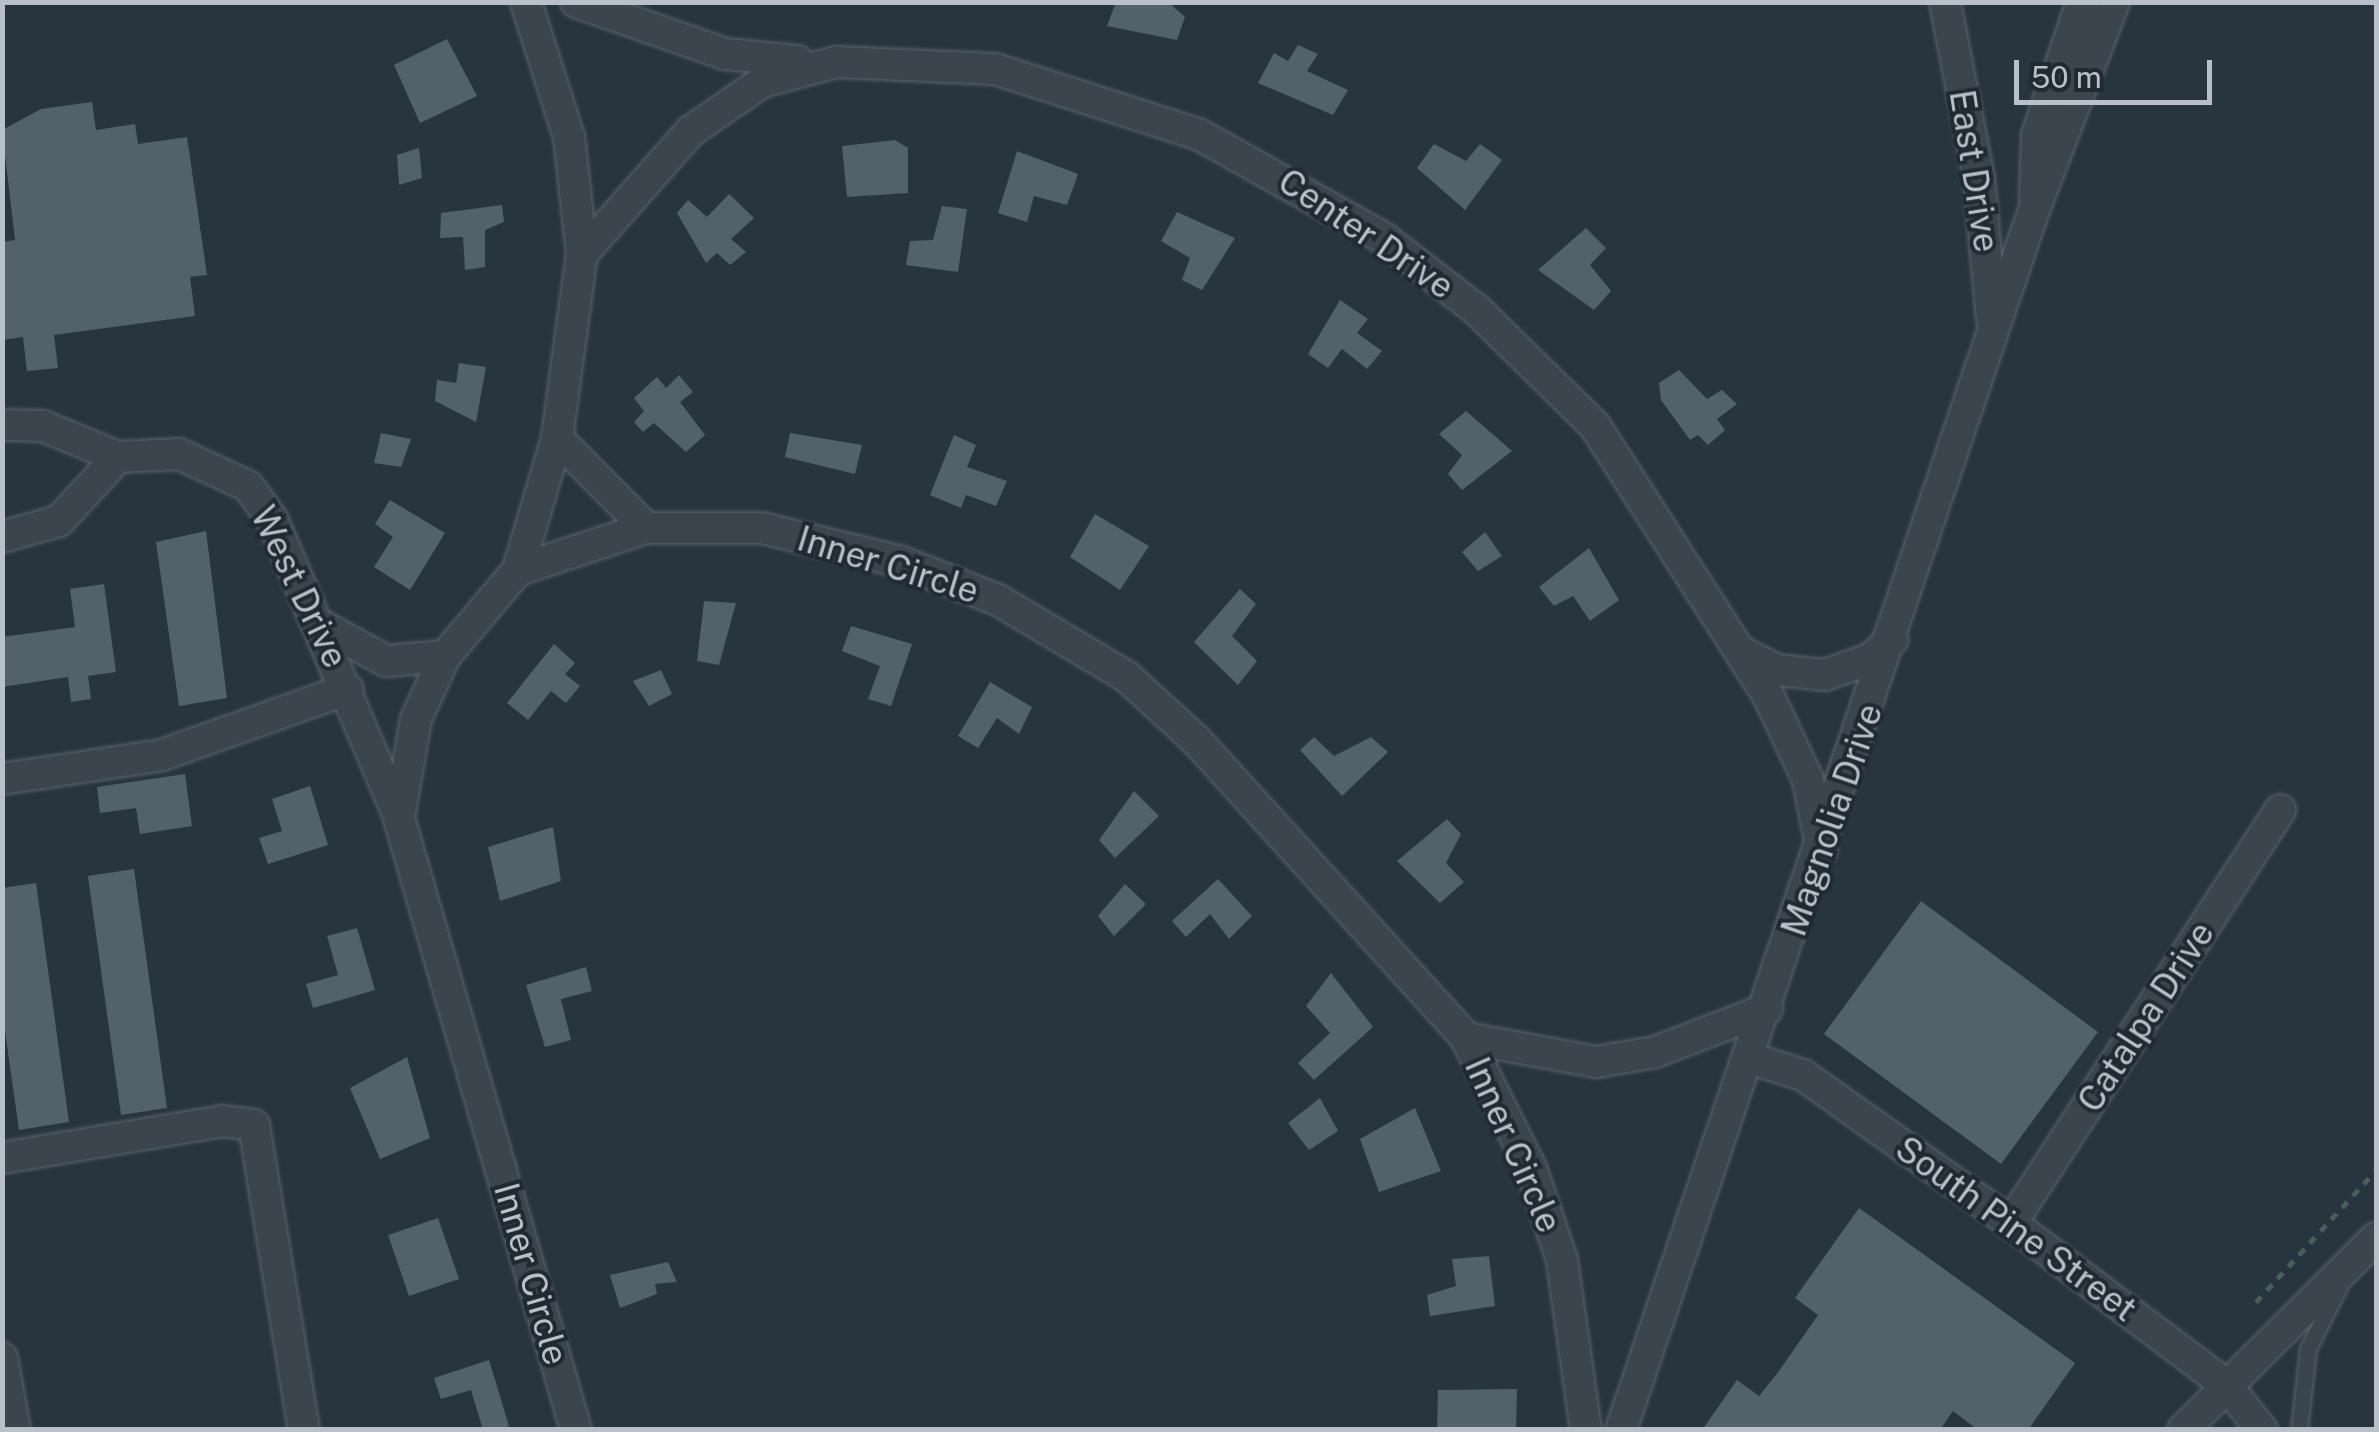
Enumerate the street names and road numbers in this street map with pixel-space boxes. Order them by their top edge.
street label: East Drive [1940,87,2008,255]
street label: Center Drive [1270,160,1462,308]
street label: West Drive [242,499,356,675]
street label: Inner Circle [792,518,984,612]
street label: Magnolia Drive [1773,698,1891,942]
street label: Catalpa Drive [2069,914,2223,1120]
street label: Inner Circle [1456,1051,1570,1239]
street label: South Pine Street [1887,1127,2145,1331]
street label: Inner Circle [485,1178,577,1370]

